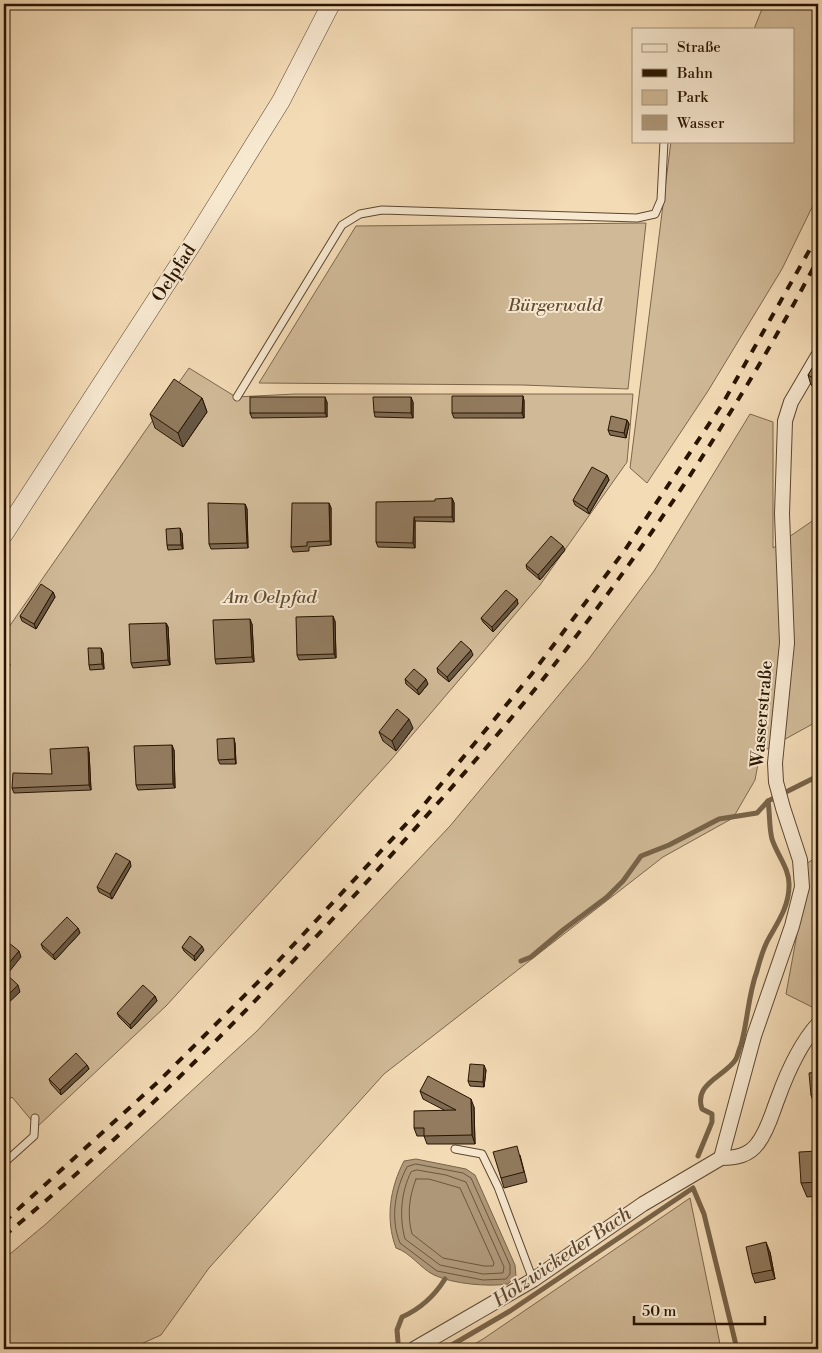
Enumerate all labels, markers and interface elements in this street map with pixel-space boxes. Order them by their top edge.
legend [632,28,794,142]
text: Straße [677,38,721,57]
text: Bahn [676,64,713,83]
text: Park [677,88,709,107]
text: Wasser [676,114,725,133]
street label: Oelpfad [147,239,202,306]
park label: Bürgerwald [507,294,603,317]
park label: Am Oelpfad [222,586,317,609]
street label: Wasserstraße [746,660,778,769]
water label: Holzwickeder Bach [487,1201,636,1313]
scale bar [634,1293,766,1325]
text: 50 m [642,1302,676,1321]

